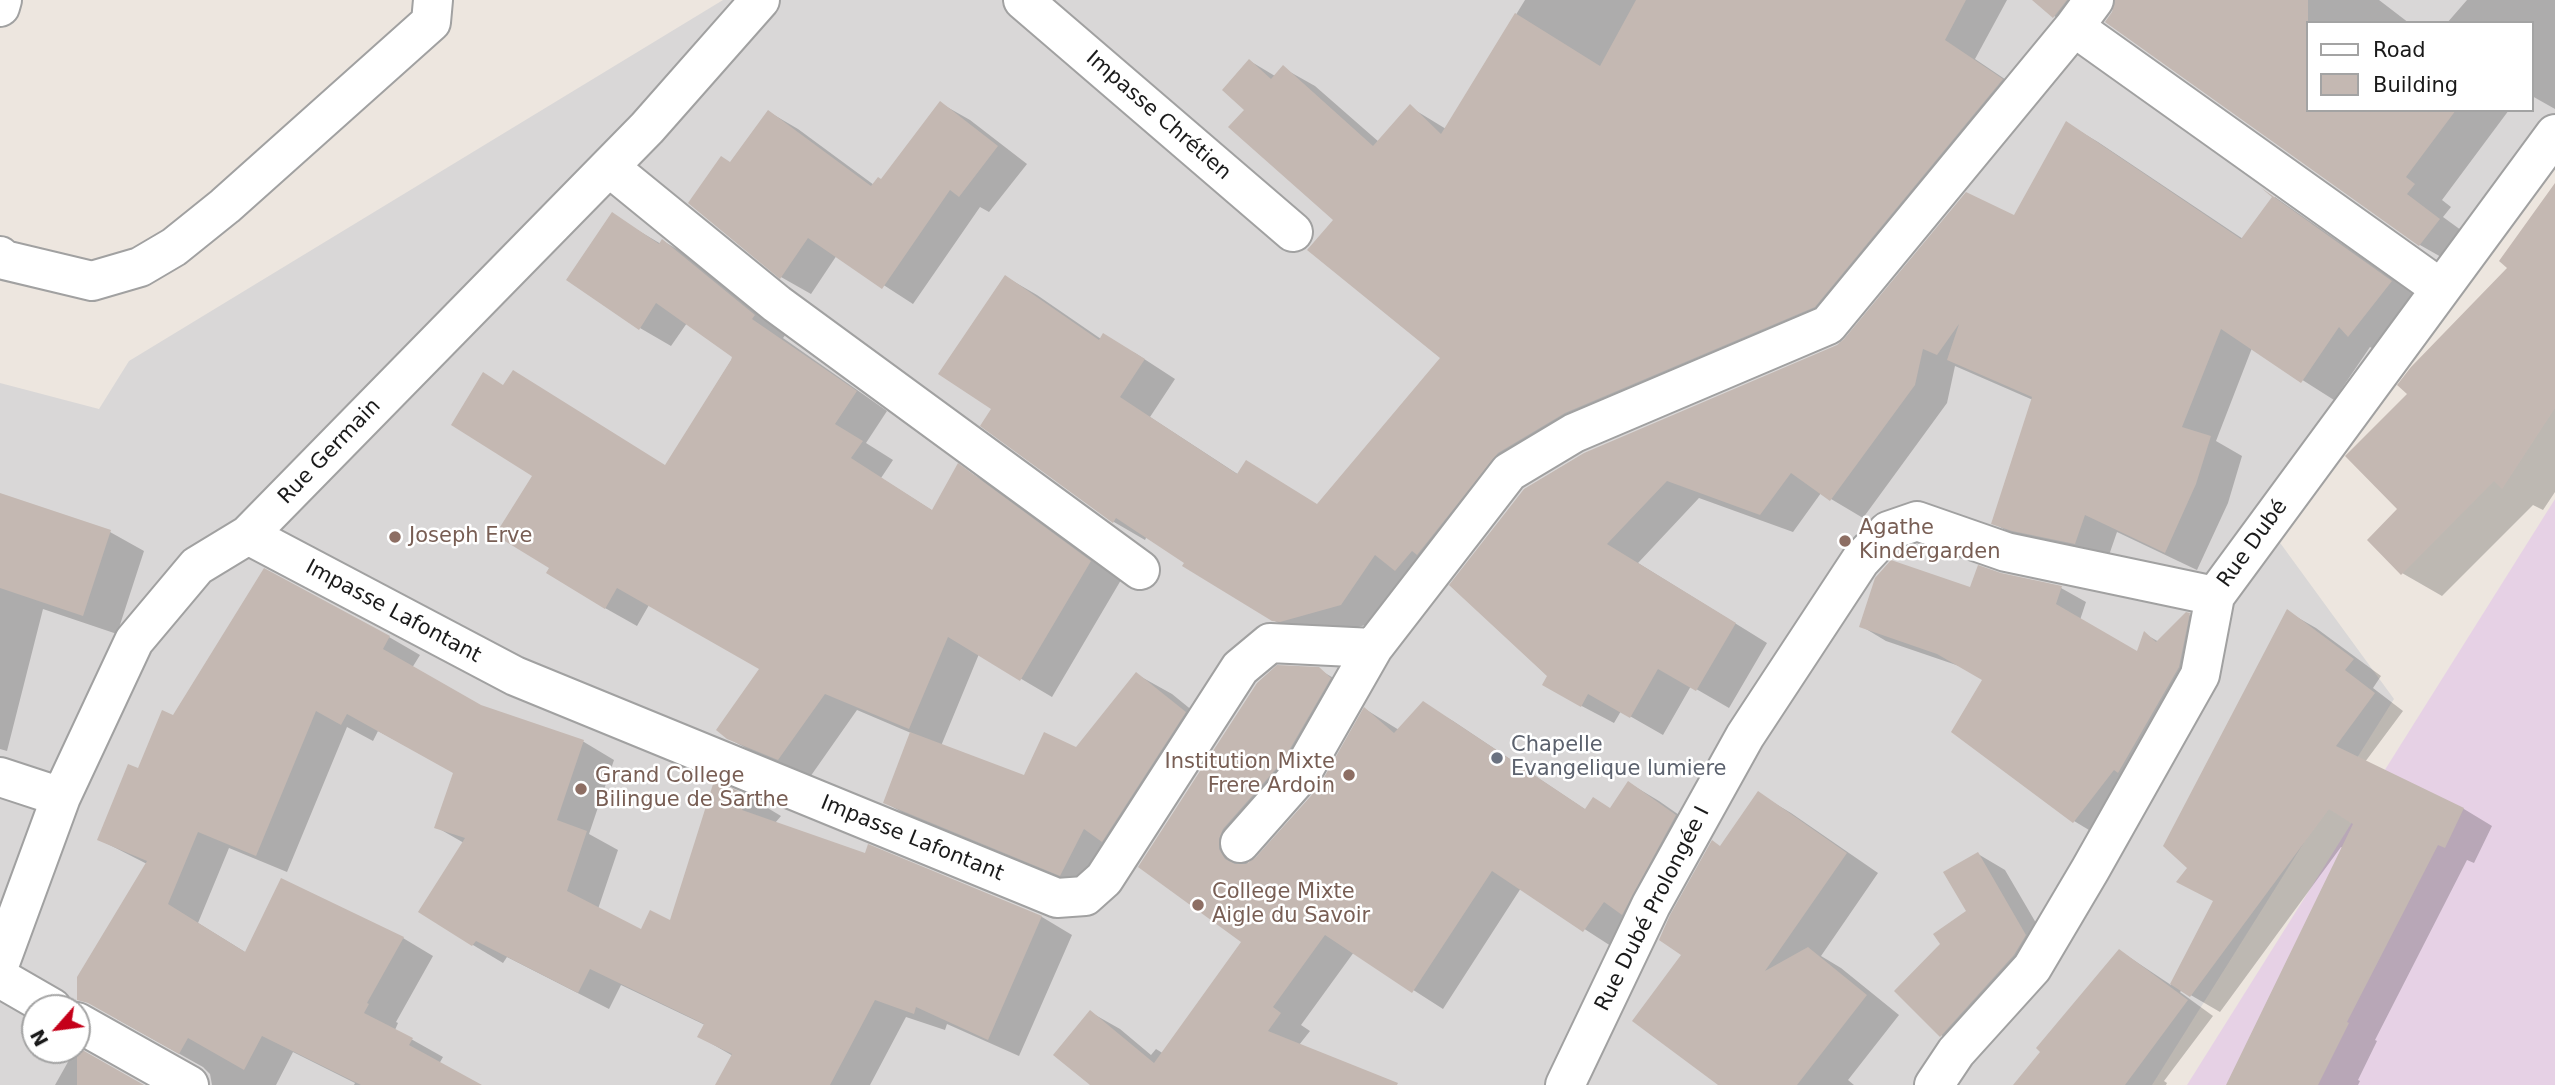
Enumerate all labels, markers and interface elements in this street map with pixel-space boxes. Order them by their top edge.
legend [2306,21,2534,112]
text: Road [2373,38,2426,62]
street label: Impasse Chrétien [1080,46,1236,186]
text: Building [2373,73,2458,97]
street label: Rue Germain [274,394,386,510]
street label: Rue Dubé [2213,495,2293,593]
place label: Agathe Kindergarden [1859,516,2000,566]
place label: Joseph Erve [409,524,532,550]
marker: Joseph Erve [387,529,403,545]
marker: Agathe Kindergarden [1837,533,1853,549]
street label: Impasse Lafontant [301,555,485,669]
place label: Chapelle Evangelique lumiere [1511,733,1726,783]
place label: Institution Mixte Frere Ardoin [1165,750,1335,800]
marker: Chapelle Evangelique lumiere [1489,750,1505,766]
place label: Grand College Bilingue de Sarthe [595,764,789,814]
marker: Institution Mixte Frere Ardoin [1341,767,1357,783]
marker: Grand College Bilingue de Sarthe [573,781,589,797]
street label: Impasse Lafontant [817,791,1007,887]
street label: Rue Dubé Prolongée I [1590,802,1716,1016]
place label: College Mixte Aigle du Savoir [1212,880,1370,930]
marker: College Mixte Aigle du Savoir [1190,897,1206,913]
north arrow [21,994,91,1064]
text: N [26,1026,53,1050]

